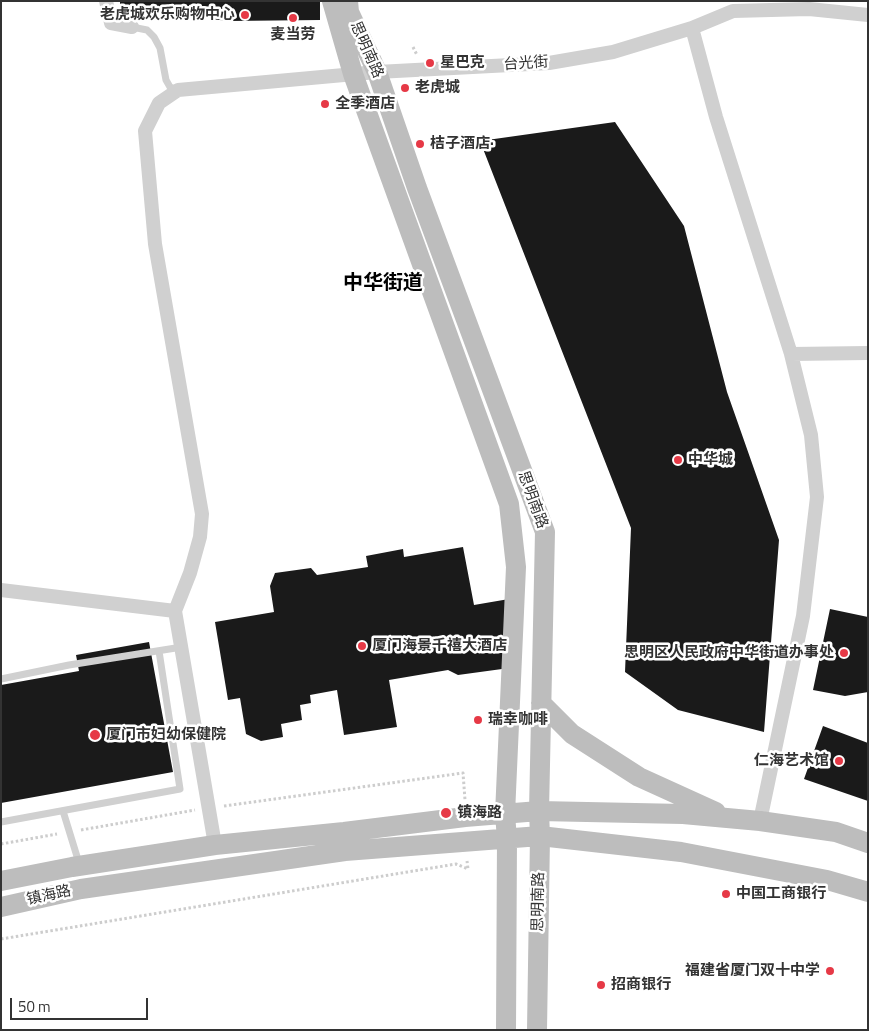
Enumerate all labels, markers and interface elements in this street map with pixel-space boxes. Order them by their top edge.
place label: 老虎城欢乐购物中心 [100,6,235,24]
marker: 老虎城欢乐购物中心 [239,9,251,21]
marker: 麦当劳 [287,12,299,24]
street label: 思明南路 [346,19,386,81]
place label: 麦当劳 [271,26,315,44]
street label: 台光街 [503,53,549,75]
place label: 星巴克 [440,54,485,72]
marker: 星巴克 [424,57,436,69]
place label: 老虎城 [415,79,460,97]
marker: 老虎城 [399,82,411,94]
place label: 全季酒店 [335,95,395,113]
marker: 全季酒店 [319,98,331,110]
place label: 桔子酒店· [430,135,494,153]
marker: 桔子酒店· [414,138,426,150]
district label: 中华街道 [343,272,423,296]
place label: 中华城 [688,451,733,469]
marker: 中华城 [672,454,684,466]
street label: 思明南路 [513,469,551,531]
place label: 厦门海景千禧大酒店 [372,637,507,655]
marker: 厦门海景千禧大酒店 [356,640,368,652]
place label: 思明区人民政府中华街道办事处 [624,644,834,662]
marker: 思明区人民政府中华街道办事处 [838,647,850,659]
place label: 瑞幸咖啡 [488,711,548,729]
marker: 瑞幸咖啡 [472,714,484,726]
place label: 厦门市妇幼保健院 [106,726,226,744]
marker: 厦门市妇幼保健院 [88,728,102,742]
place label: 仁海艺术馆 [754,752,829,770]
marker: 仁海艺术馆 [833,755,845,767]
place label: 镇海路 [457,804,502,822]
marker: 镇海路 [439,806,453,820]
street label: 思明南路 [529,872,549,932]
street label: 镇海路 [25,883,73,909]
place label: 中国工商银行 [736,885,826,903]
marker: 中国工商银行 [720,888,732,900]
place label: 福建省厦门双十中学 [685,962,820,980]
marker: 福建省厦门双十中学 [824,965,836,977]
place label: 招商银行 [611,976,671,994]
marker: 招商银行 [595,979,607,991]
scale bar [12,988,150,1020]
text: 50 m [18,995,51,1018]

